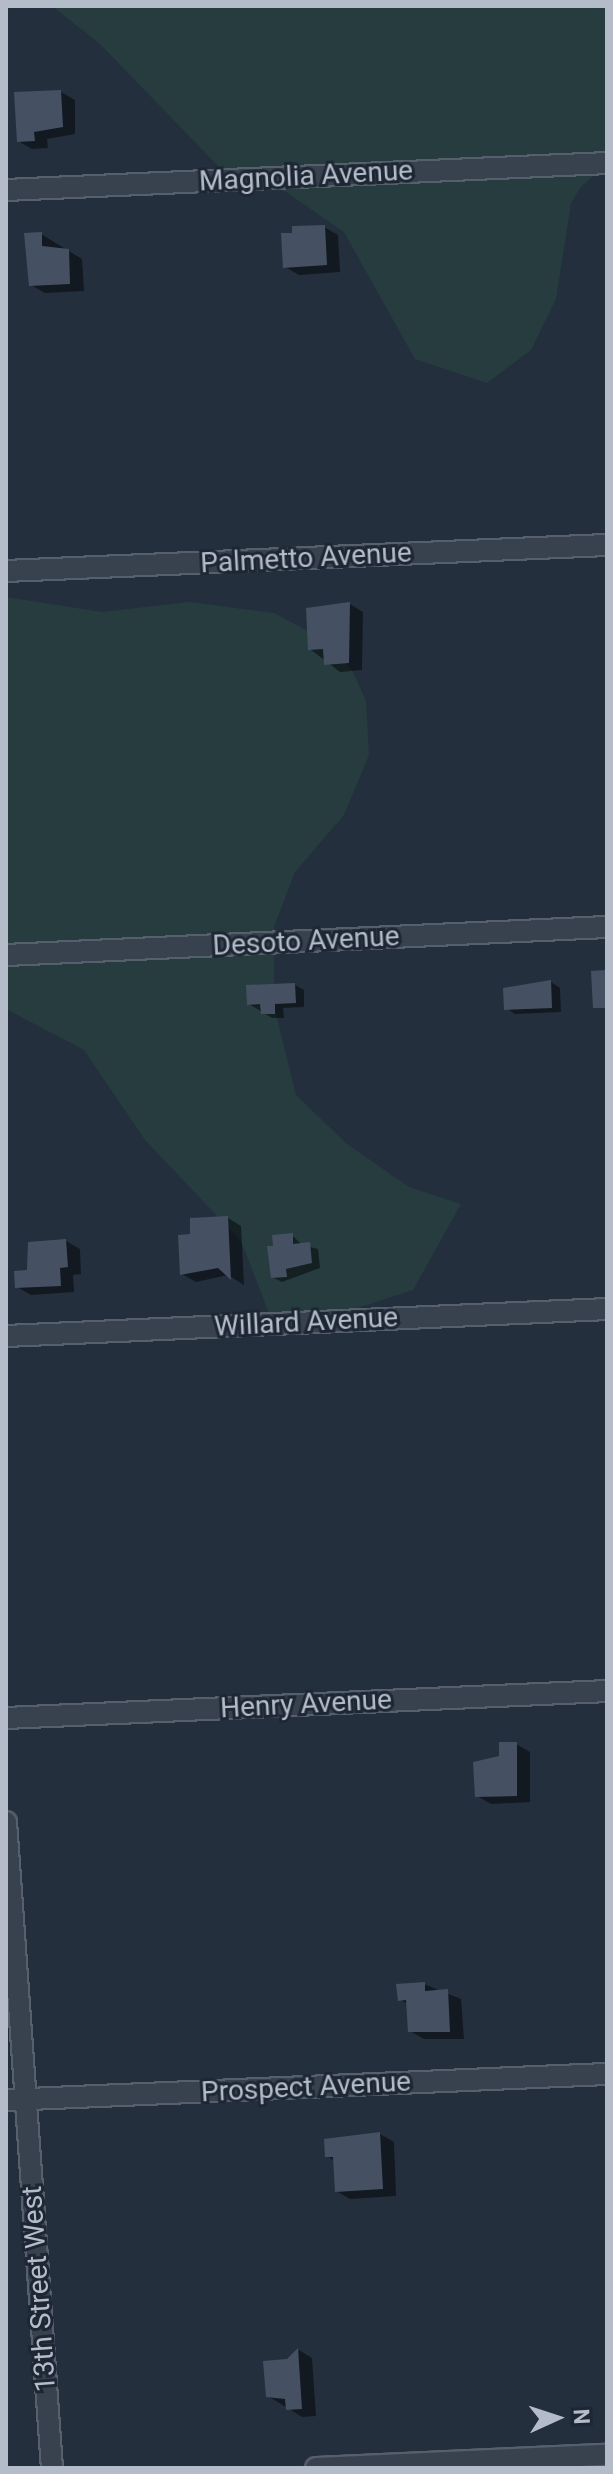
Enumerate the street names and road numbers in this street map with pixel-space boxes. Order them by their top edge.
street label: Magnolia Avenue [198,154,414,198]
street label: Palmetto Avenue [200,536,412,580]
street label: Desoto Avenue [212,919,400,963]
street label: Willard Avenue [213,1300,399,1344]
street label: Henry Avenue [219,1683,393,1725]
street label: Prospect Avenue [200,2065,412,2109]
street label: 13th Street West [15,2185,63,2393]

